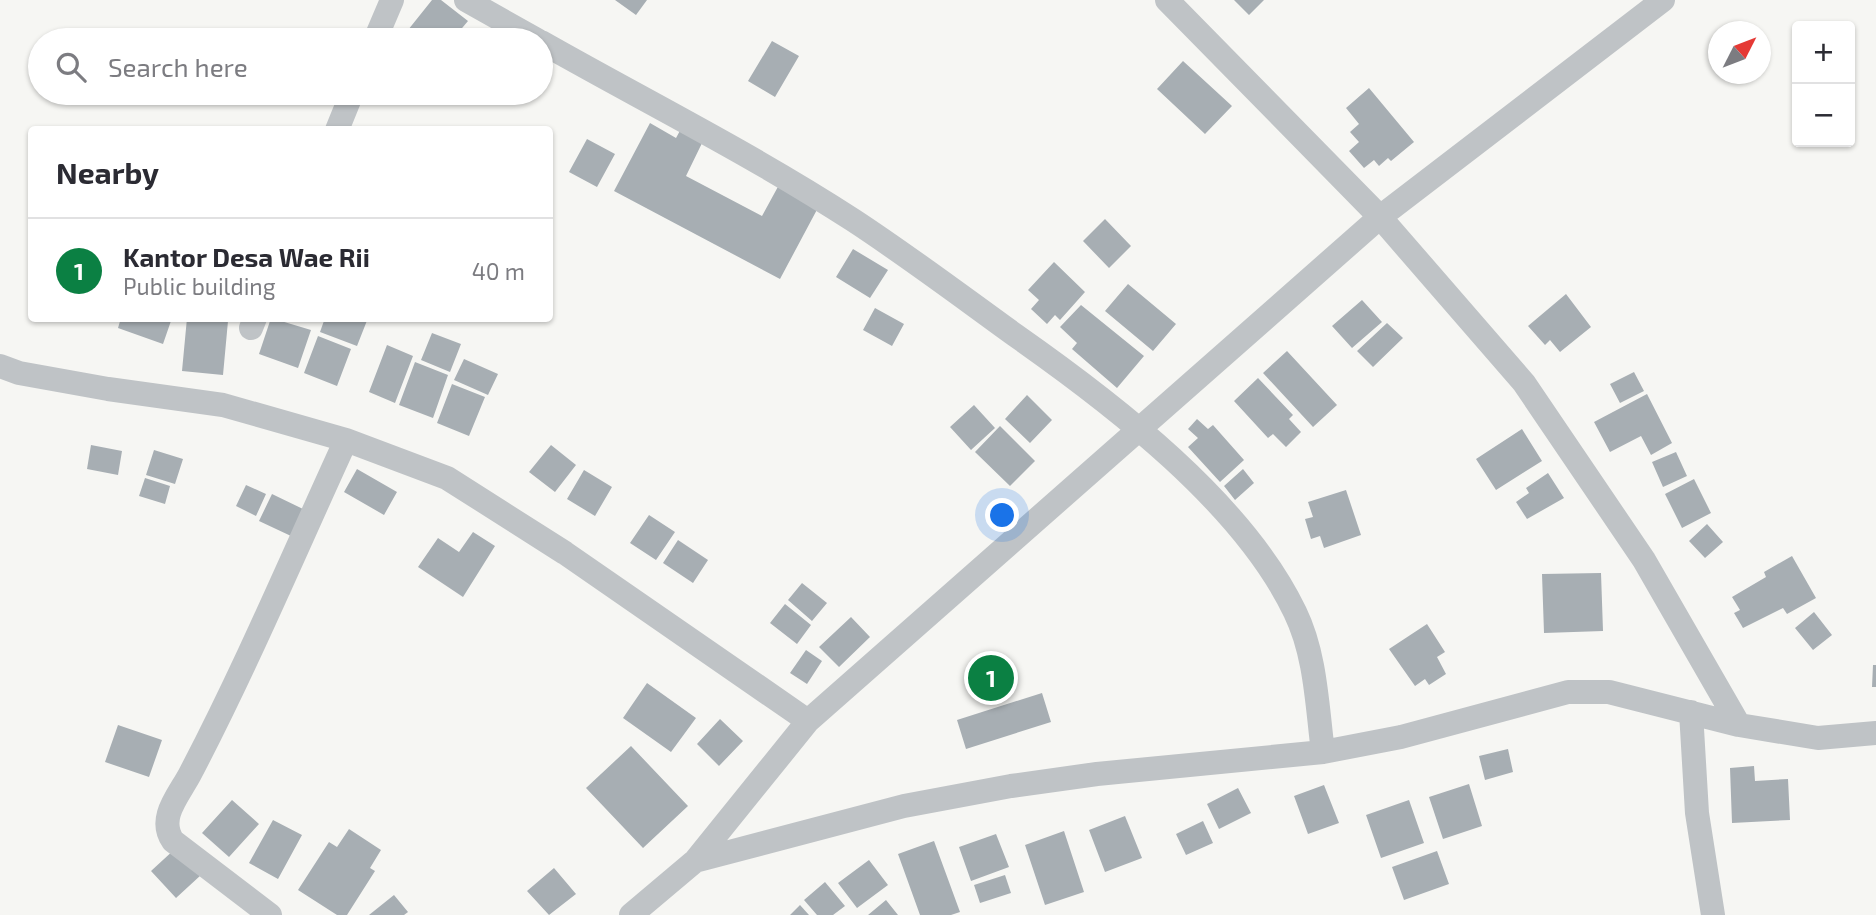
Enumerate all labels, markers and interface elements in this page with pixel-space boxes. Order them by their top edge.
north arrow [1708,21,1771,84]
map controls [1792,21,1855,147]
button: + [1792,21,1855,84]
search box [28,28,553,105]
icon: search [52,48,90,86]
text: Search here [108,51,248,82]
button: − [1792,84,1855,147]
text: Nearby [56,154,159,190]
text: Kantor Desa Wae Rii [123,241,370,272]
text: 1 [74,257,84,285]
text: 40 m [472,257,525,285]
text: Public building [123,272,276,300]
your location [985,498,1019,532]
pin: 1 [968,652,1014,704]

